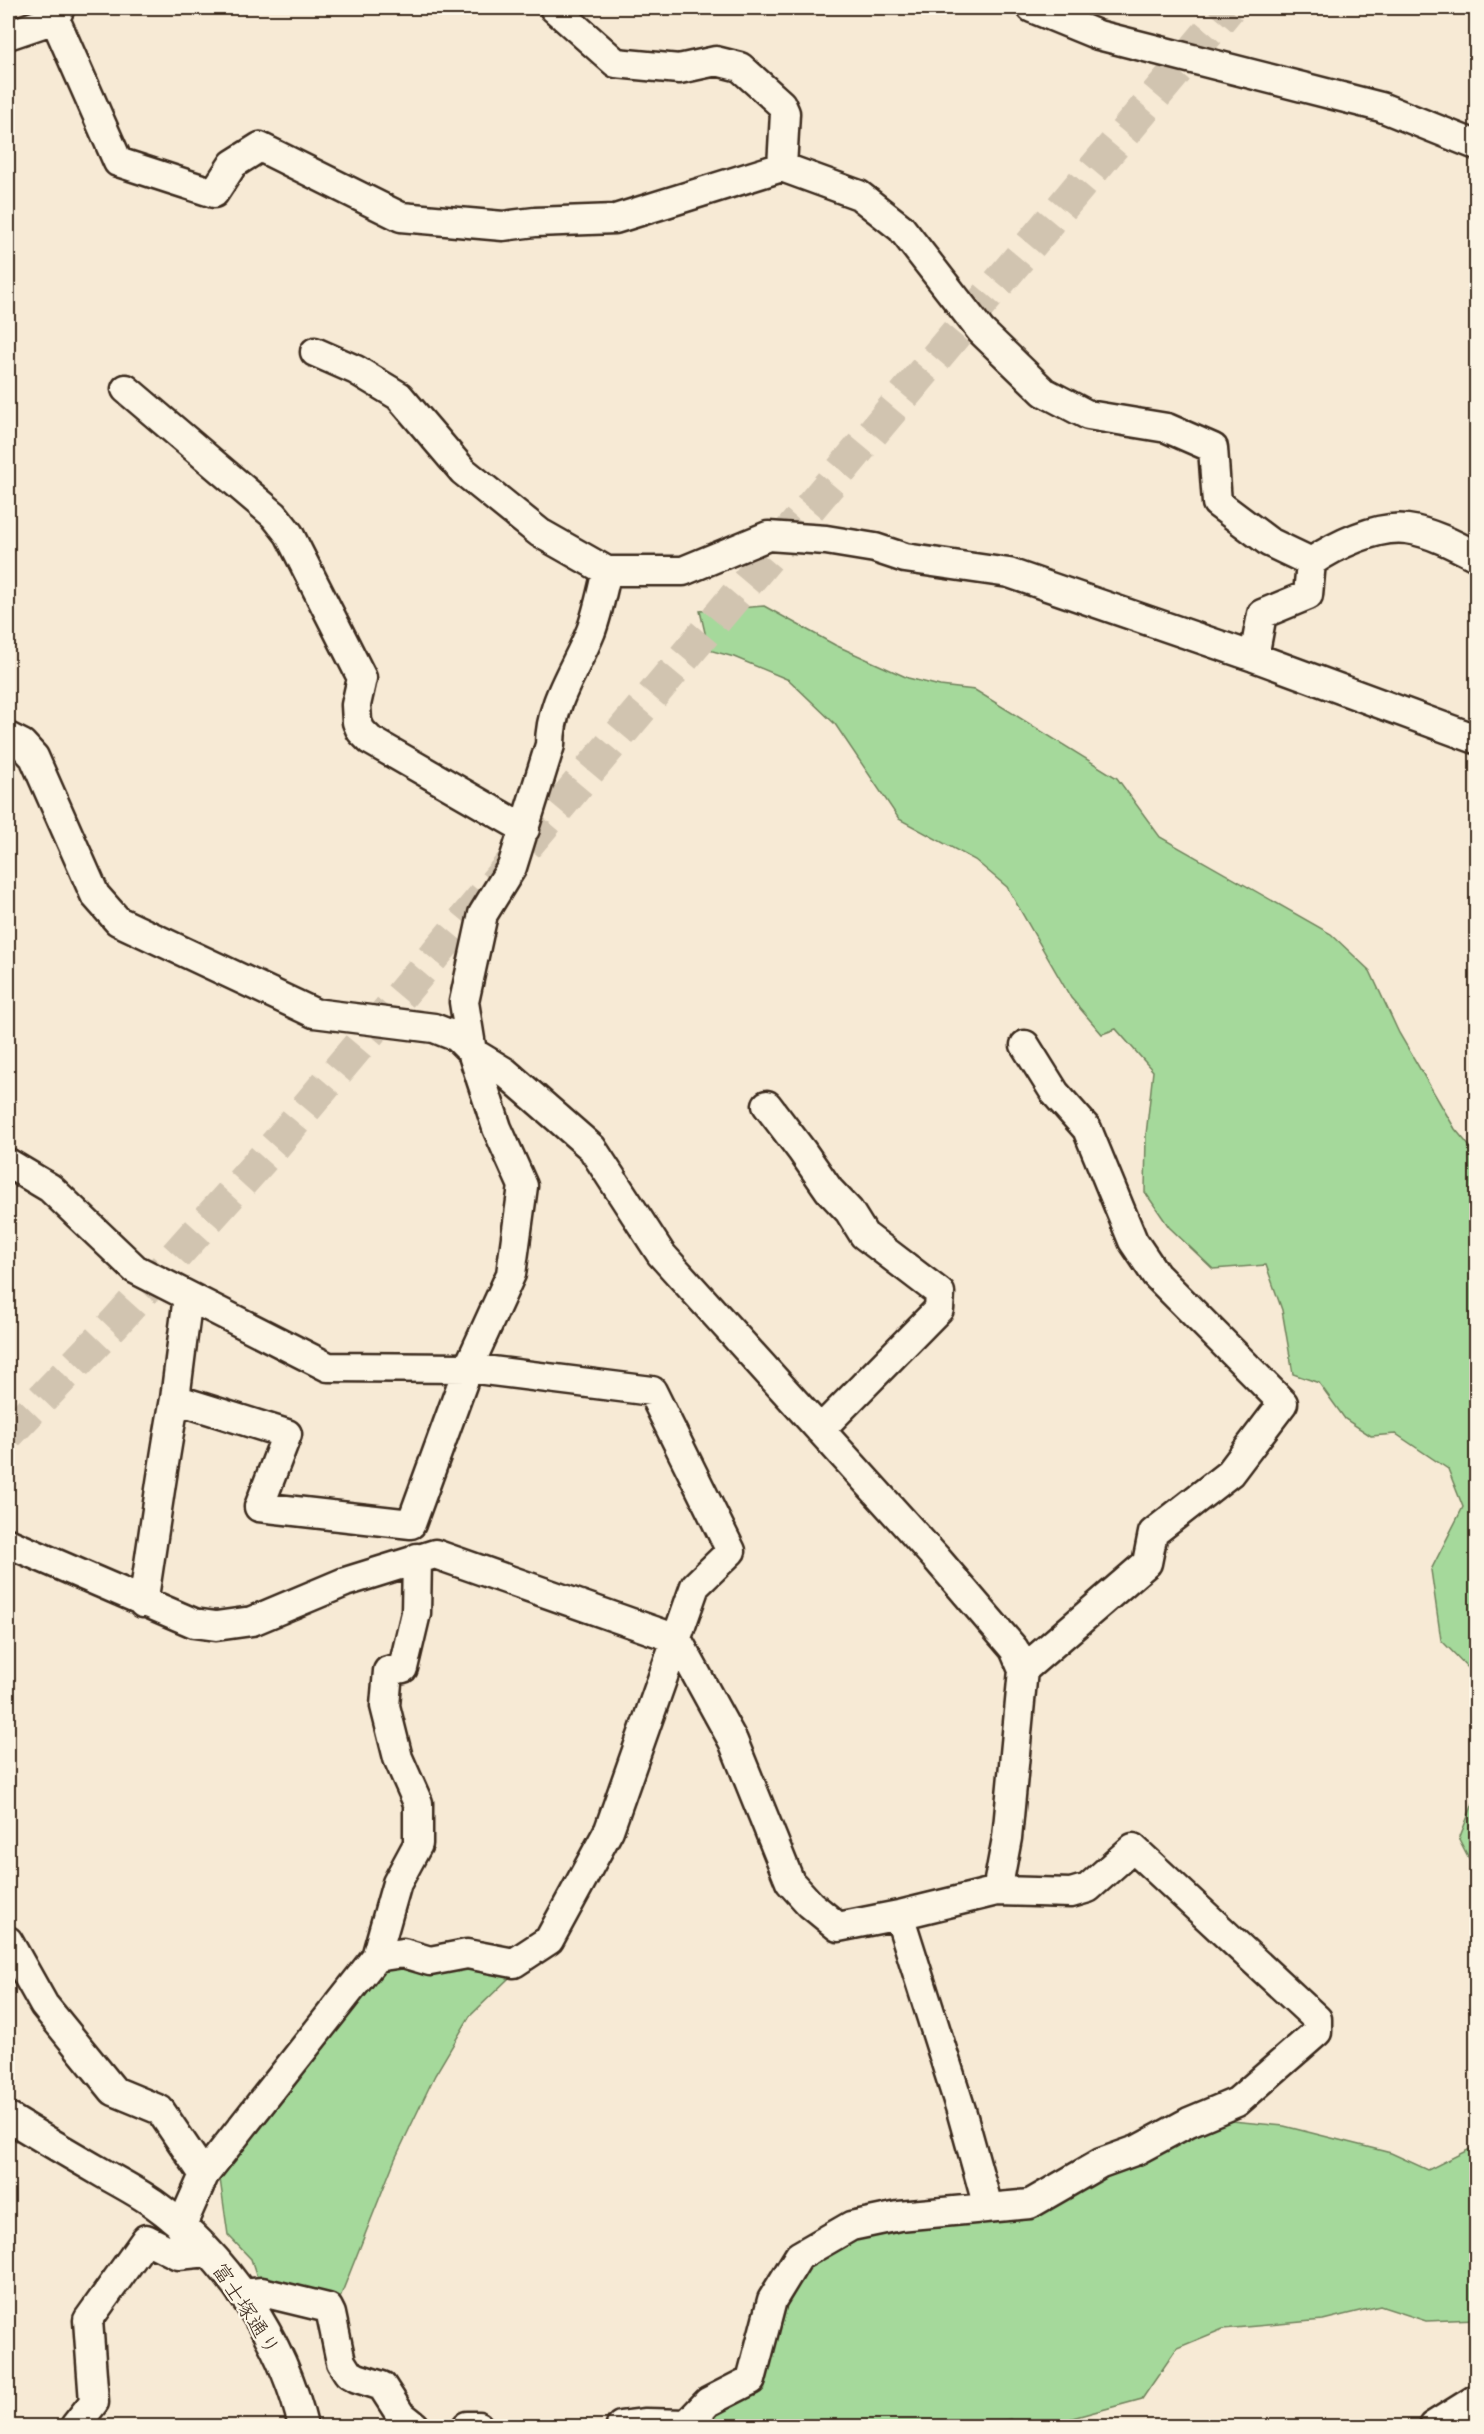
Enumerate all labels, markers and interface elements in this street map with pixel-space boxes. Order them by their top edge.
street label: 富士塚通り [207,2258,285,2360]

